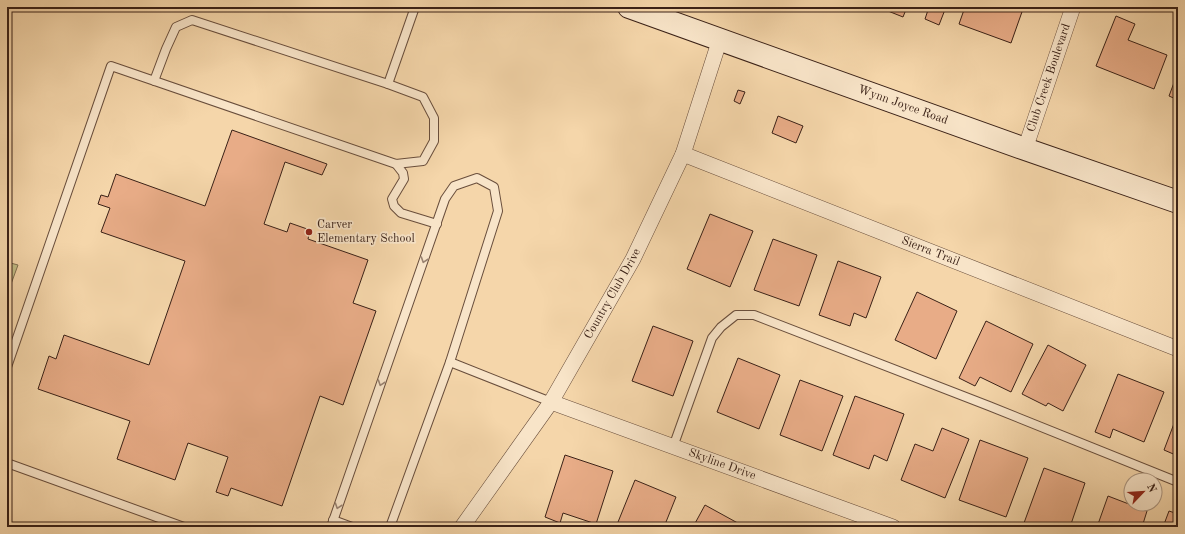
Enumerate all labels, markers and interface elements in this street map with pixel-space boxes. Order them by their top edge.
street label: Club Creek Boulevard [1025,22,1073,134]
street label: Wynn Joyce Road [856,84,950,127]
place label: Carver Elementary School [317,219,415,245]
marker: Carver Elementary School [304,227,314,237]
street label: Sierra Trail [900,235,961,268]
street label: Country Club Drive [582,246,643,341]
one-way arrow [420,257,428,264]
one-way arrow [377,380,386,387]
street label: Skyline Drive [687,447,758,482]
north arrow [1123,472,1163,512]
text: N [1144,482,1158,495]
one-way arrow [335,502,343,509]

